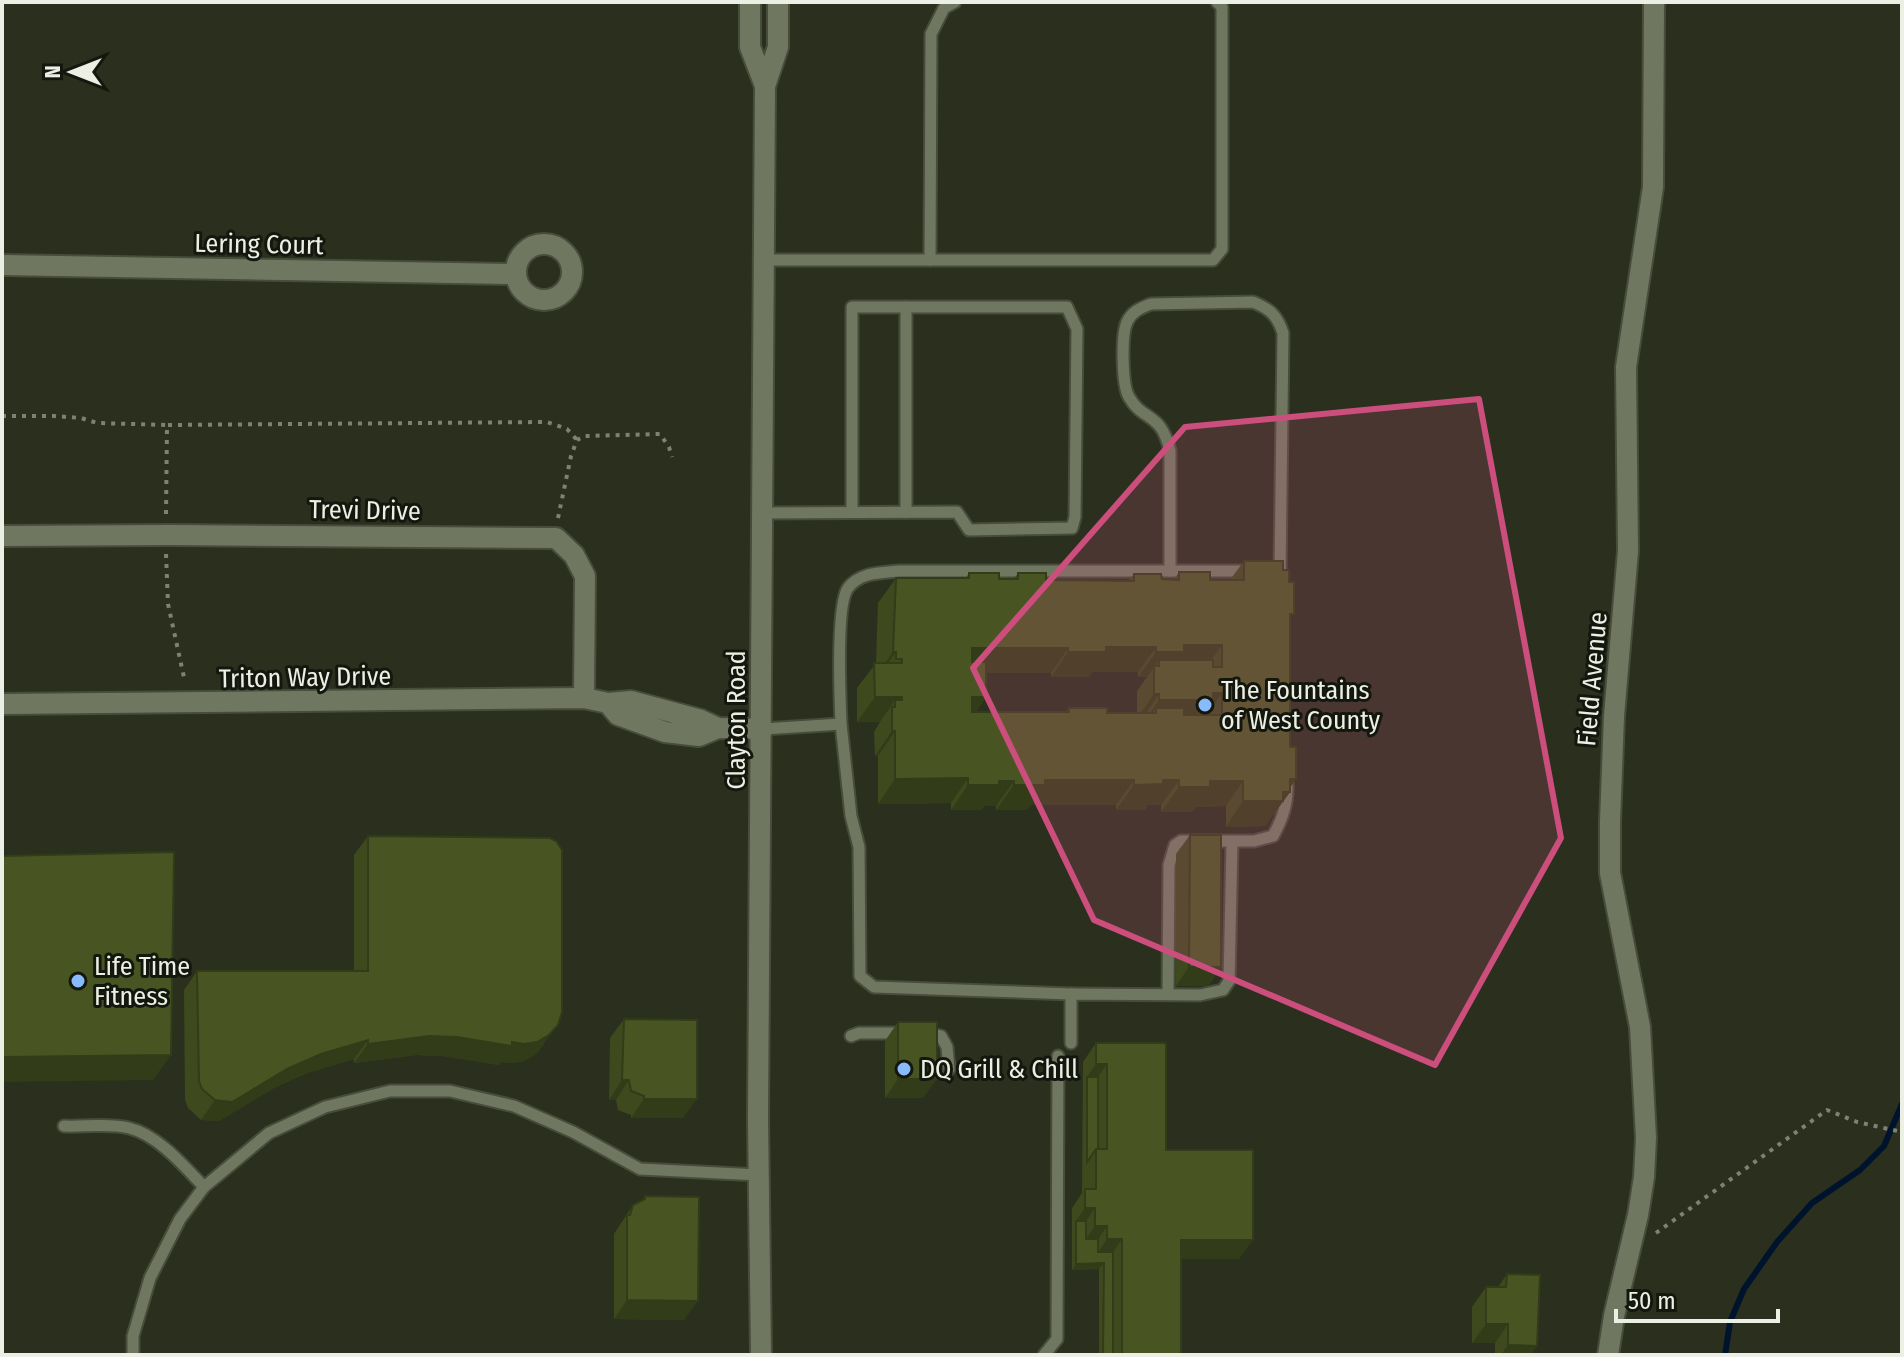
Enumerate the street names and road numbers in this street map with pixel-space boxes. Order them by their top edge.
street label: Lering Court [194,228,324,261]
street label: Trevi Drive [309,494,421,527]
street label: Field Avenue [1571,611,1614,748]
street label: Clayton Road [721,650,752,790]
street label: Triton Way Drive [219,660,391,695]

